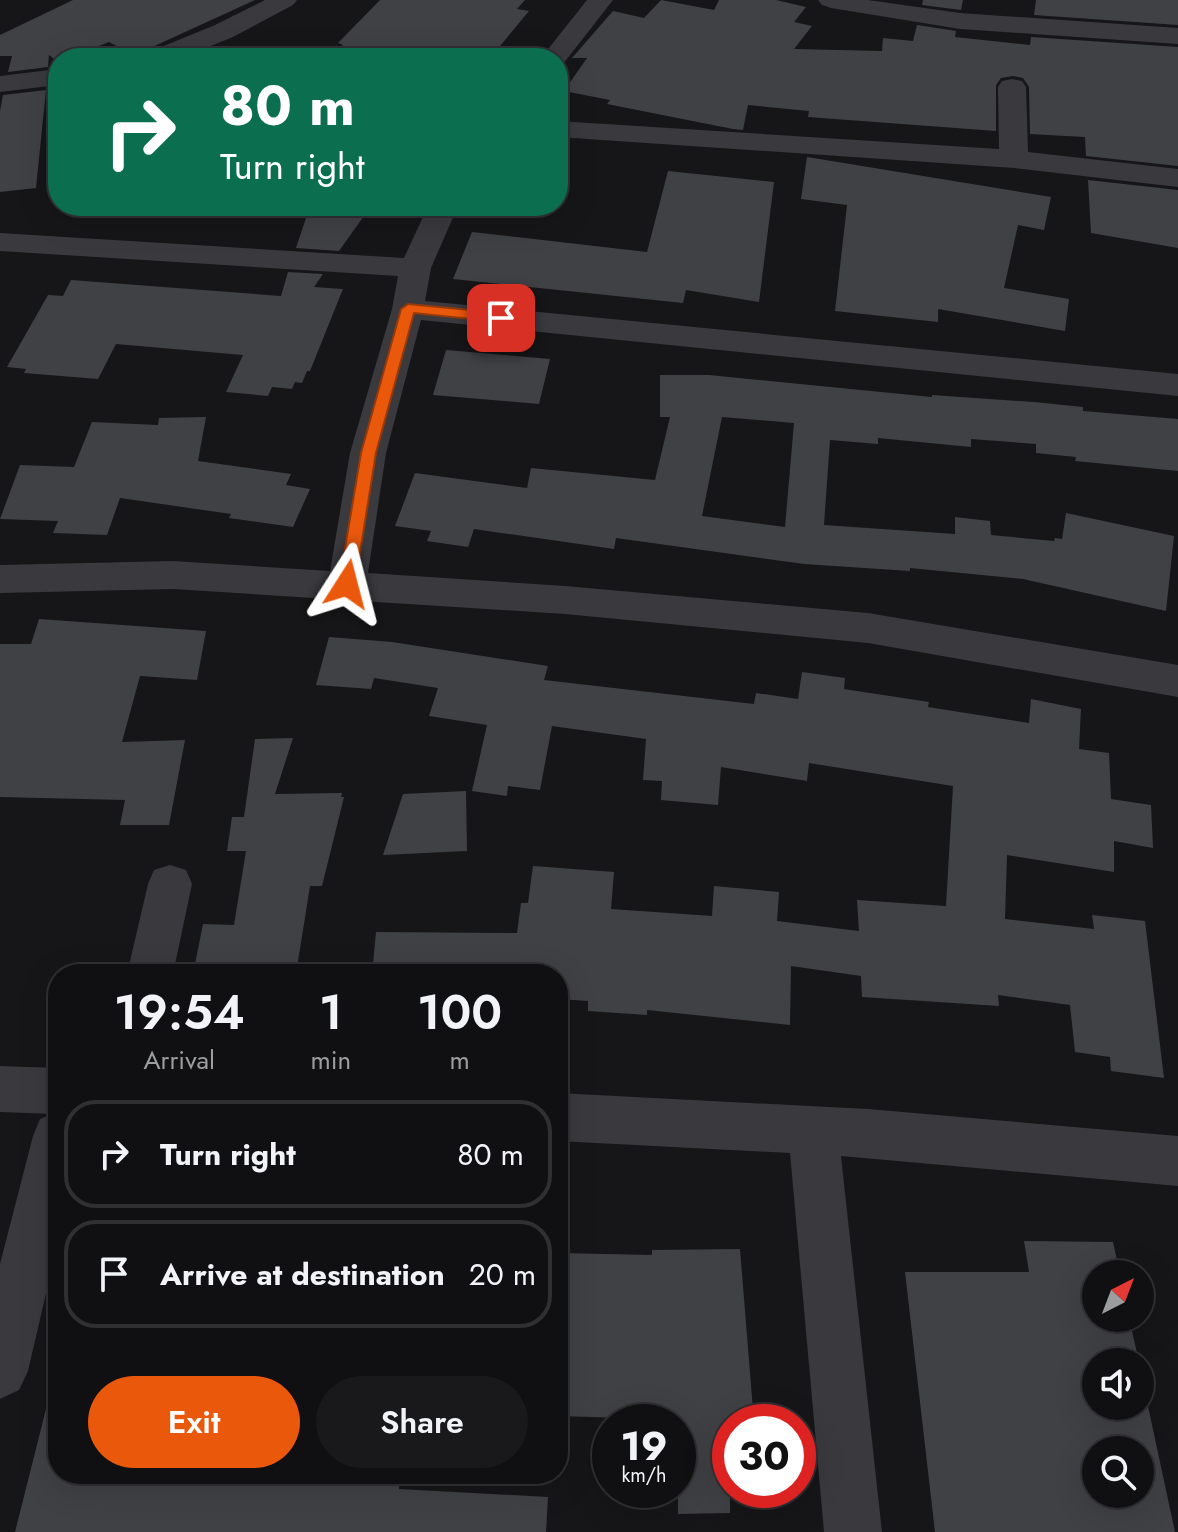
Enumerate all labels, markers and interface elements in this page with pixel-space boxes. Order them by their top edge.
text: 80 m [220,65,355,146]
icon: right [88,80,192,184]
text: Turn right [220,140,365,192]
pin [467,284,535,352]
icon: arrive [479,296,523,340]
position arrow [305,542,389,626]
text: 19:54 [114,978,245,1047]
text: 1 [319,978,343,1047]
text: 100 [417,978,502,1047]
text: Arrival [143,1041,215,1079]
text: min [310,1041,351,1079]
text: m [449,1041,470,1079]
icon: right [92,1132,136,1176]
text: Turn right [160,1133,296,1176]
text: 80 m [457,1133,524,1176]
icon: arrive [92,1252,136,1296]
text: Arrive at destination [160,1253,445,1296]
text: 20 m [469,1253,536,1296]
north arrow [1082,1260,1154,1332]
map controls [1082,1260,1154,1508]
button: sound [1082,1348,1154,1420]
button: Exit [88,1376,300,1468]
button: Share [316,1376,528,1468]
speed limit sign: 30 [712,1404,816,1508]
text: 19 [620,1417,668,1475]
button: search [1082,1436,1154,1508]
text: km/h [621,1461,667,1490]

